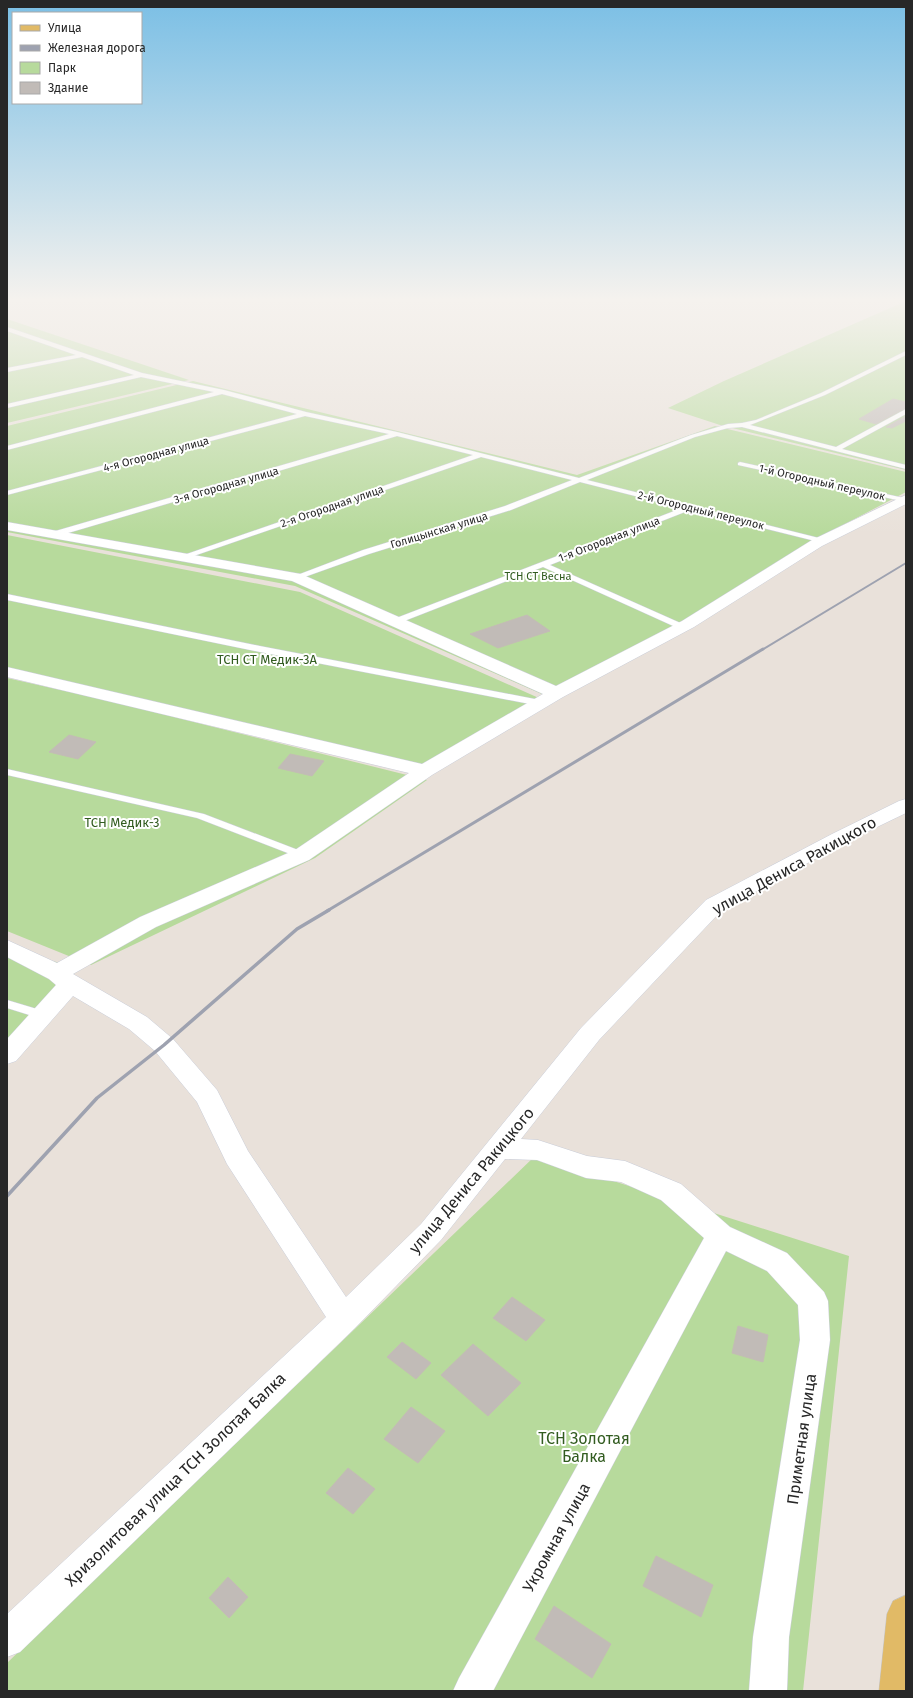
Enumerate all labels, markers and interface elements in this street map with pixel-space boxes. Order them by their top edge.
legend [12,12,142,104]
text: Улица [48,21,82,35]
text: Железная дорога [48,41,146,55]
text: Парк [48,61,77,75]
text: Здание [48,81,88,95]
street label: 4-я Огородная улица [102,434,210,475]
street label: 1-й Огородный переулок [758,462,886,503]
street label: 3-я Огородная улица [172,464,280,507]
street label: 2-я Огородная улица [279,483,385,530]
street label: 2-й Огородный переулок [636,488,766,533]
street label: Голицынская улица [389,509,489,551]
street label: 1-я Огородная улица [557,514,662,565]
park label: ТСН СТ Весна [505,570,571,583]
park label: ТСН СТ Медик-3А [217,652,318,667]
street label: улица Дениса Ракицкого [709,812,880,918]
park label: ТСН Медик-3 [84,815,160,830]
street label: улица Дениса Ракицкого [405,1104,538,1257]
street label: Хризолитовая улица ТСН Золотая Балка [61,1369,290,1590]
street label: Приметная улица [783,1372,820,1506]
park label: ТСН Золотая Балка [538,1429,630,1466]
street label: Укромная улица [519,1479,594,1595]

